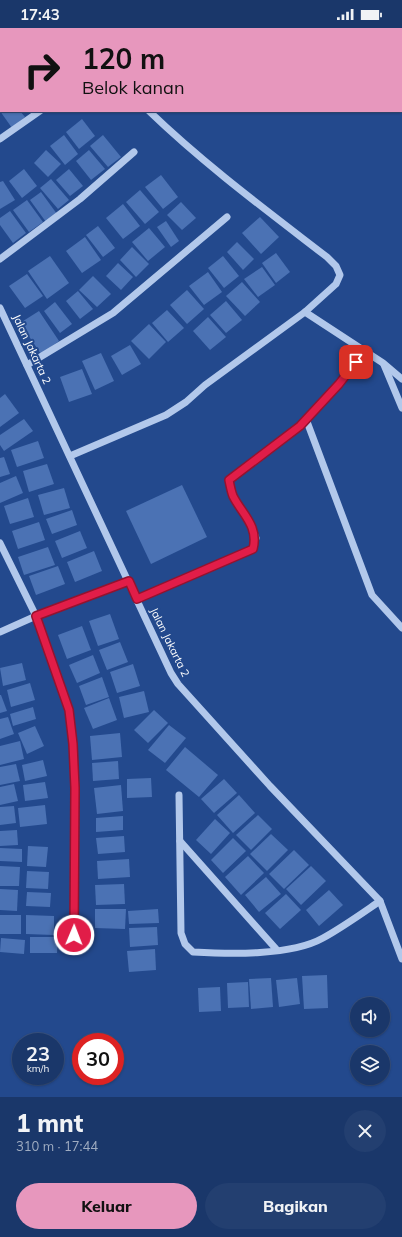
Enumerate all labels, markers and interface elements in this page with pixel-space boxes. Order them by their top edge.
text: 17:43 [20,5,60,24]
text: 120 m [82,41,165,76]
icon: right [16,44,68,96]
text: Belok kanan [82,76,184,99]
street label: Jalan Jakarta 2 [10,312,54,386]
pin [339,345,373,379]
icon: arrive [345,351,367,373]
street label: Jalan Jakarta 2 [147,605,193,679]
position arrow [53,914,95,956]
map controls [350,997,390,1085]
button: sound [350,997,390,1037]
speed limit sign: 30 [72,1033,124,1085]
text: 23 [26,1041,50,1066]
button: layers [350,1045,390,1085]
text: km/h [27,1062,49,1075]
text: 1 mnt [16,1108,83,1138]
button: close [344,1110,386,1152]
text: 310 m · 17:44 [16,1138,98,1154]
button: Keluar [16,1183,197,1229]
button: Bagikan [205,1183,386,1229]

